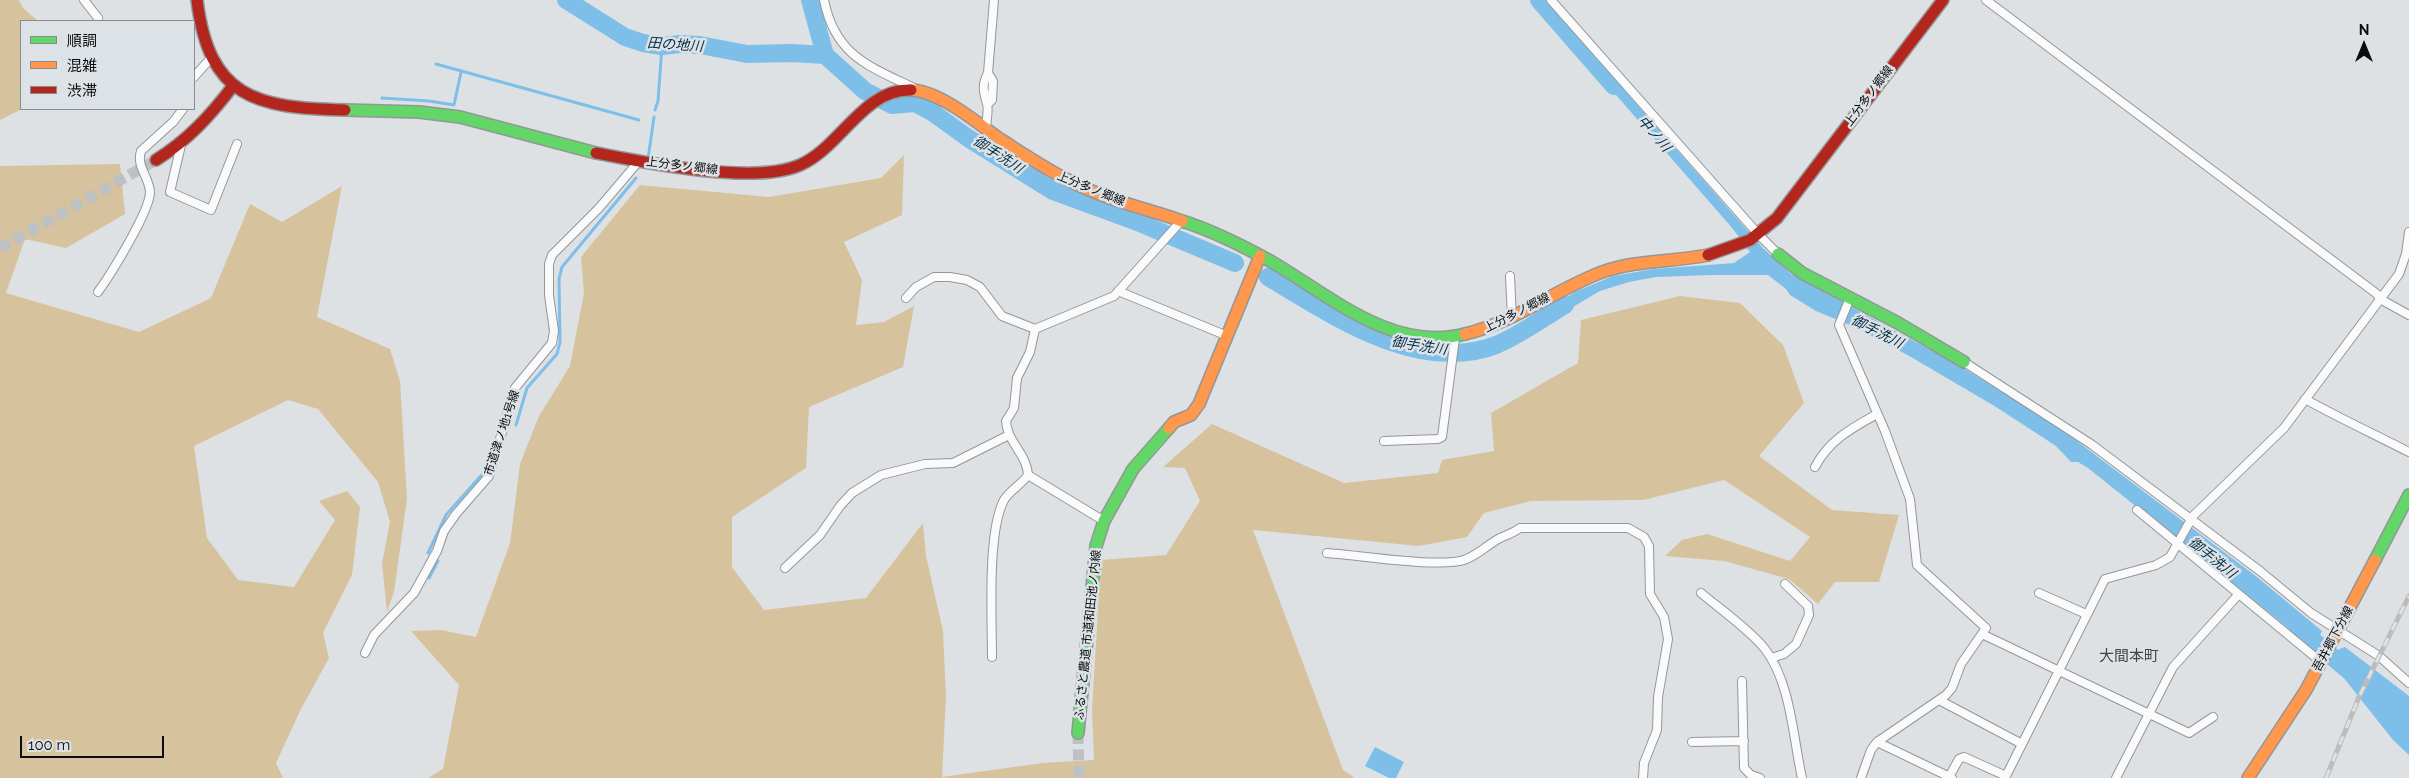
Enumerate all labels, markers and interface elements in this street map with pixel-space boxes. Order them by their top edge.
legend [20,20,195,110]
north arrow [2339,20,2389,70]
text: N [2359,22,2369,38]
text: 順調 [67,32,97,50]
water label: 田の地川 [646,35,704,55]
text: 混雑 [67,57,97,75]
street label: 上分多ノ郷線 [1842,63,1896,129]
text: 渋滞 [67,82,97,100]
water label: 中ノ川 [1634,113,1674,155]
water label: 御手洗川 [970,133,1026,177]
street label: 上分多ノ郷線 [645,154,719,178]
street label: 上分多ノ郷線 [1055,169,1127,209]
street label: 上分多ノ郷線 [1482,290,1552,336]
water label: 御手洗川 [1848,312,1906,352]
water label: 御手洗川 [1390,333,1448,359]
street label: 市道津ノ地1号線 [481,388,523,478]
water label: 御手洗川 [2185,534,2239,582]
street label: ふるさと農道 市道和田池ノ内線 [1072,549,1104,721]
street label: 吾井郷下分線 [2310,604,2356,674]
district label: 大間本町 [2099,647,2159,665]
scale bar [22,726,166,758]
text: 100 m [28,736,70,754]

